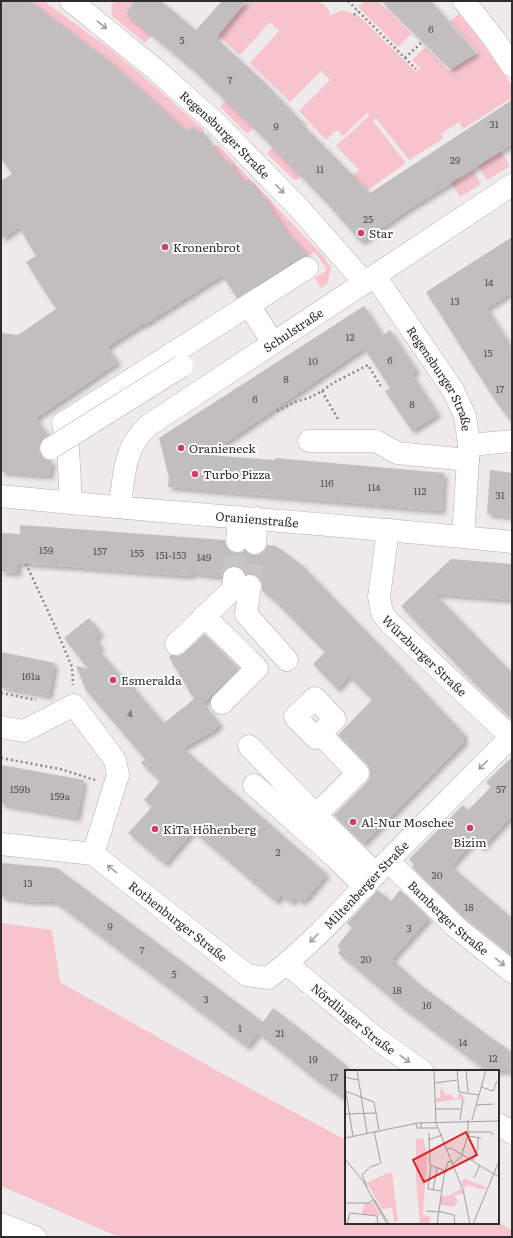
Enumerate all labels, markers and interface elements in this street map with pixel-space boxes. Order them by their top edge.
one-way arrow [96,21,107,30]
house number: 6 [428,21,434,36]
house number: 5 [179,32,185,47]
house number: 7 [227,72,233,87]
street label: Regensburger Straße [176,86,274,182]
house number: 31 [489,116,499,131]
house number: 9 [273,118,279,133]
house number: 29 [450,152,460,167]
house number: 11 [316,161,324,176]
one-way arrow [275,183,284,193]
house number: 25 [363,211,373,226]
place label: Star [369,224,393,242]
marker: Star [356,228,366,238]
place label: Kronenbrot [173,238,241,256]
marker: Kronenbrot [160,242,170,252]
house number: 14 [484,274,494,289]
house number: 13 [450,293,460,308]
street label: Schulstraße [259,303,327,356]
street label: Regensburger Straße [403,322,476,432]
house number: 12 [345,329,355,344]
house number: 15 [483,345,493,360]
house number: 6 [387,352,393,367]
house number: 10 [308,353,318,368]
house number: 8 [283,371,289,386]
house number: 17 [496,381,504,396]
house number: 6 [252,391,258,406]
house number: 8 [409,396,415,411]
place label: Oranieneck [189,439,256,457]
marker: Oranieneck [176,443,186,453]
place label: Turbo Pizza [203,465,271,483]
marker: Turbo Pizza [190,469,200,479]
house number: 116 [320,475,334,490]
house number: 114 [367,479,381,494]
house number: 112 [413,483,427,498]
house number: 31 [495,487,505,502]
street label: Oranienstraße [215,507,299,531]
house number: 159 [39,542,53,557]
house number: 157 [93,543,107,558]
house number: 155 [130,545,144,560]
house number: 151-153 [155,547,187,562]
house number: 149 [197,549,211,564]
street label: Würzburger Straße [378,611,471,700]
house number: 161a [22,668,41,683]
place label: Esmeralda [121,671,182,689]
marker: Esmeralda [108,675,118,685]
house number: 4 [127,705,133,720]
one-way arrow [478,760,488,770]
house number: 159b [10,781,30,796]
house number: 57 [496,781,506,796]
house number: 159a [50,788,70,803]
place label: Al-Nur Moschee [361,813,454,831]
marker: Al-Nur Moschee [348,817,358,827]
place label: KiTa Höhenberg [163,820,257,838]
marker: Bizim [465,823,475,833]
marker: KiTa Höhenberg [150,824,160,834]
place label: Bizim [453,833,487,851]
street label: Miltenberger Straße [319,836,412,933]
house number: 2 [275,844,281,859]
one-way arrow [107,864,118,873]
house number: 20 [432,867,443,882]
house number: 13 [23,875,33,890]
street label: Bamberger Straße [404,876,493,959]
street label: Rothenburger Straße [125,877,231,965]
house number: 18 [464,899,474,914]
house number: 9 [107,918,113,933]
house number: 3 [406,920,412,935]
one-way arrow [309,933,319,943]
house number: 7 [139,942,145,957]
house number: 20 [361,951,372,966]
one-way arrow [495,958,506,967]
house number: 5 [171,966,177,981]
street label: Nördlinger Straße [307,979,399,1058]
house number: 18 [392,982,402,997]
house number: 3 [203,991,209,1006]
house number: 16 [422,997,432,1012]
house number: 1 [238,1020,242,1035]
house number: 21 [275,1025,285,1040]
house number: 14 [458,1034,468,1049]
house number: 12 [488,1050,498,1065]
house number: 19 [308,1051,318,1066]
one-way arrow [399,1055,410,1063]
house number: 17 [330,1069,338,1084]
inset map [345,1070,499,1224]

